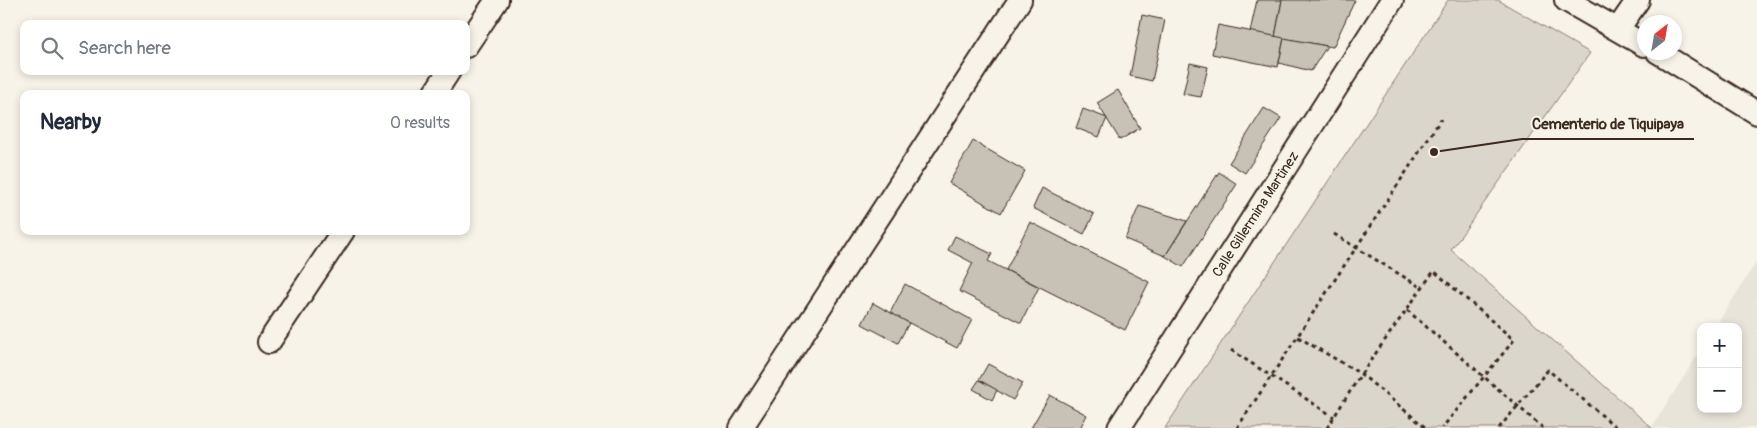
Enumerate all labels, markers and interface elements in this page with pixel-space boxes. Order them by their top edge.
north arrow [1637,15,1682,60]
search box [20,20,470,75]
icon: search [38,34,66,62]
text: Search here [78,36,171,60]
text: Nearby [40,109,101,136]
callout: Cementerio de Tiquipaya [1522,109,1694,139]
text: 0 results [390,113,450,133]
text: Cementerio de Tiquipaya [1532,115,1684,134]
street label: Calle Gillermina Martinez [1209,148,1302,280]
map controls [1697,323,1742,413]
button: + [1697,323,1742,368]
button: − [1697,368,1742,413]

